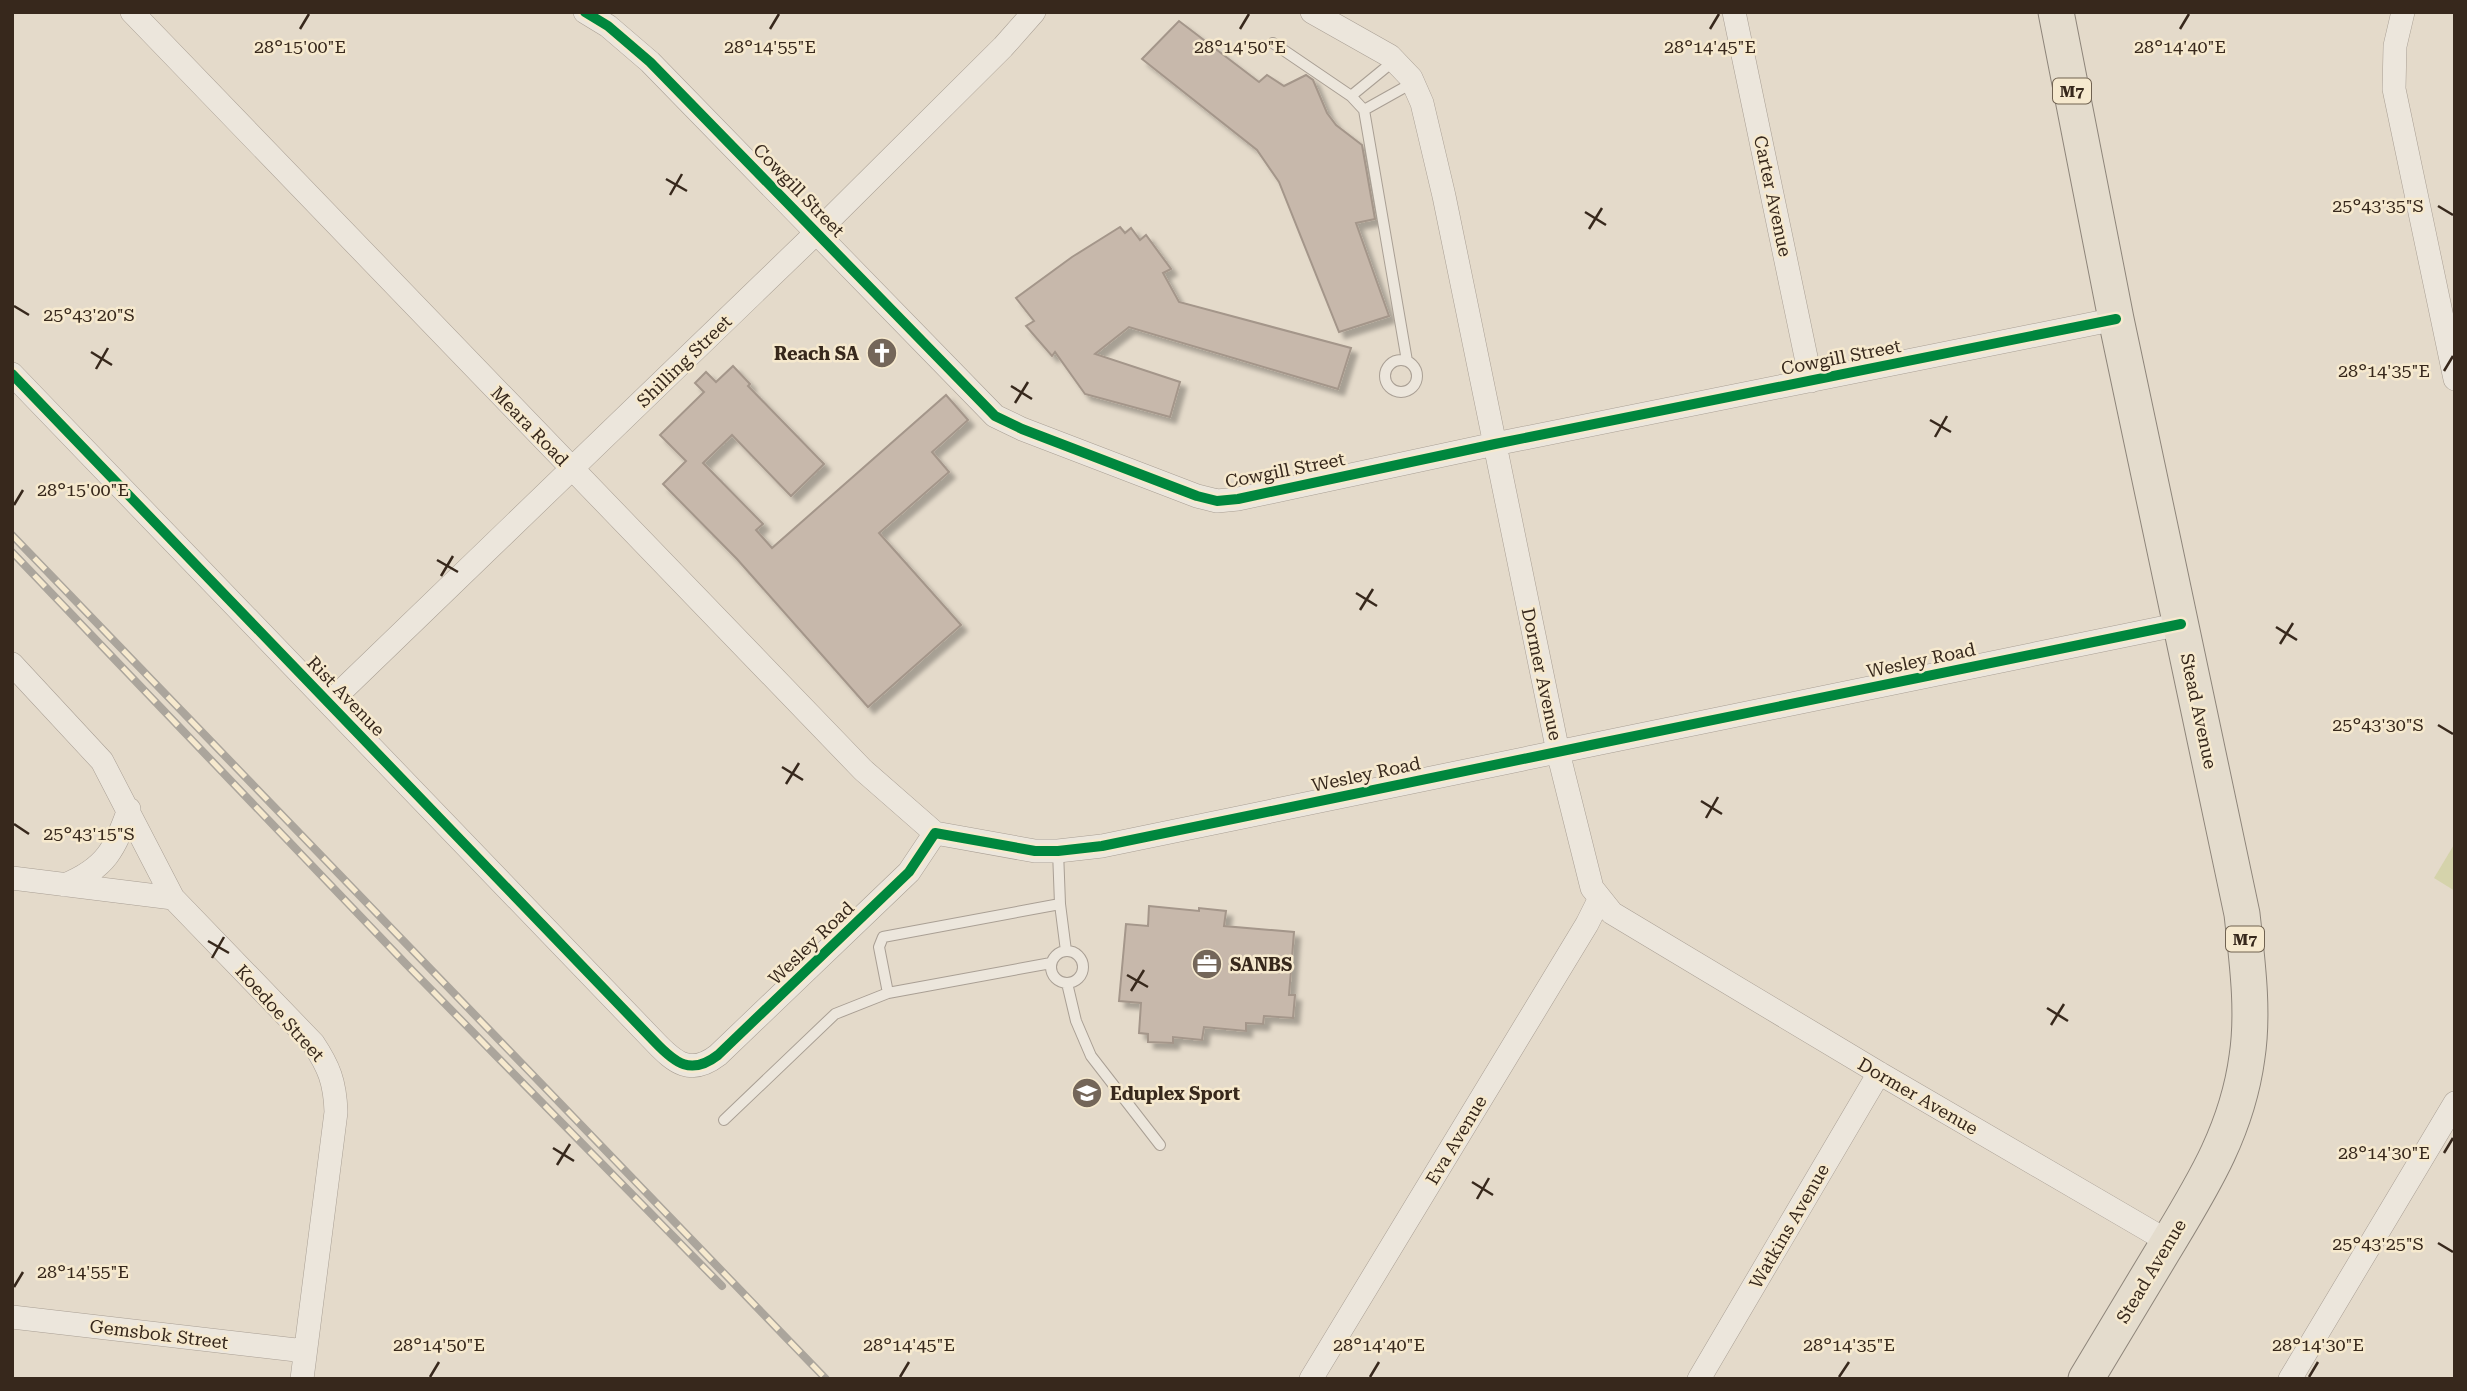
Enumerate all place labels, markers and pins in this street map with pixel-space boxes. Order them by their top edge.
church icon: Reach SA [865,336,899,370]
place label: Reach SA [774,343,859,364]
office icon: SANBS [1190,947,1224,981]
place label: SANBS [1230,954,1292,975]
school or university icon: Eduplex Sport [1070,1076,1104,1110]
place label: Eduplex Sport [1110,1083,1240,1104]

